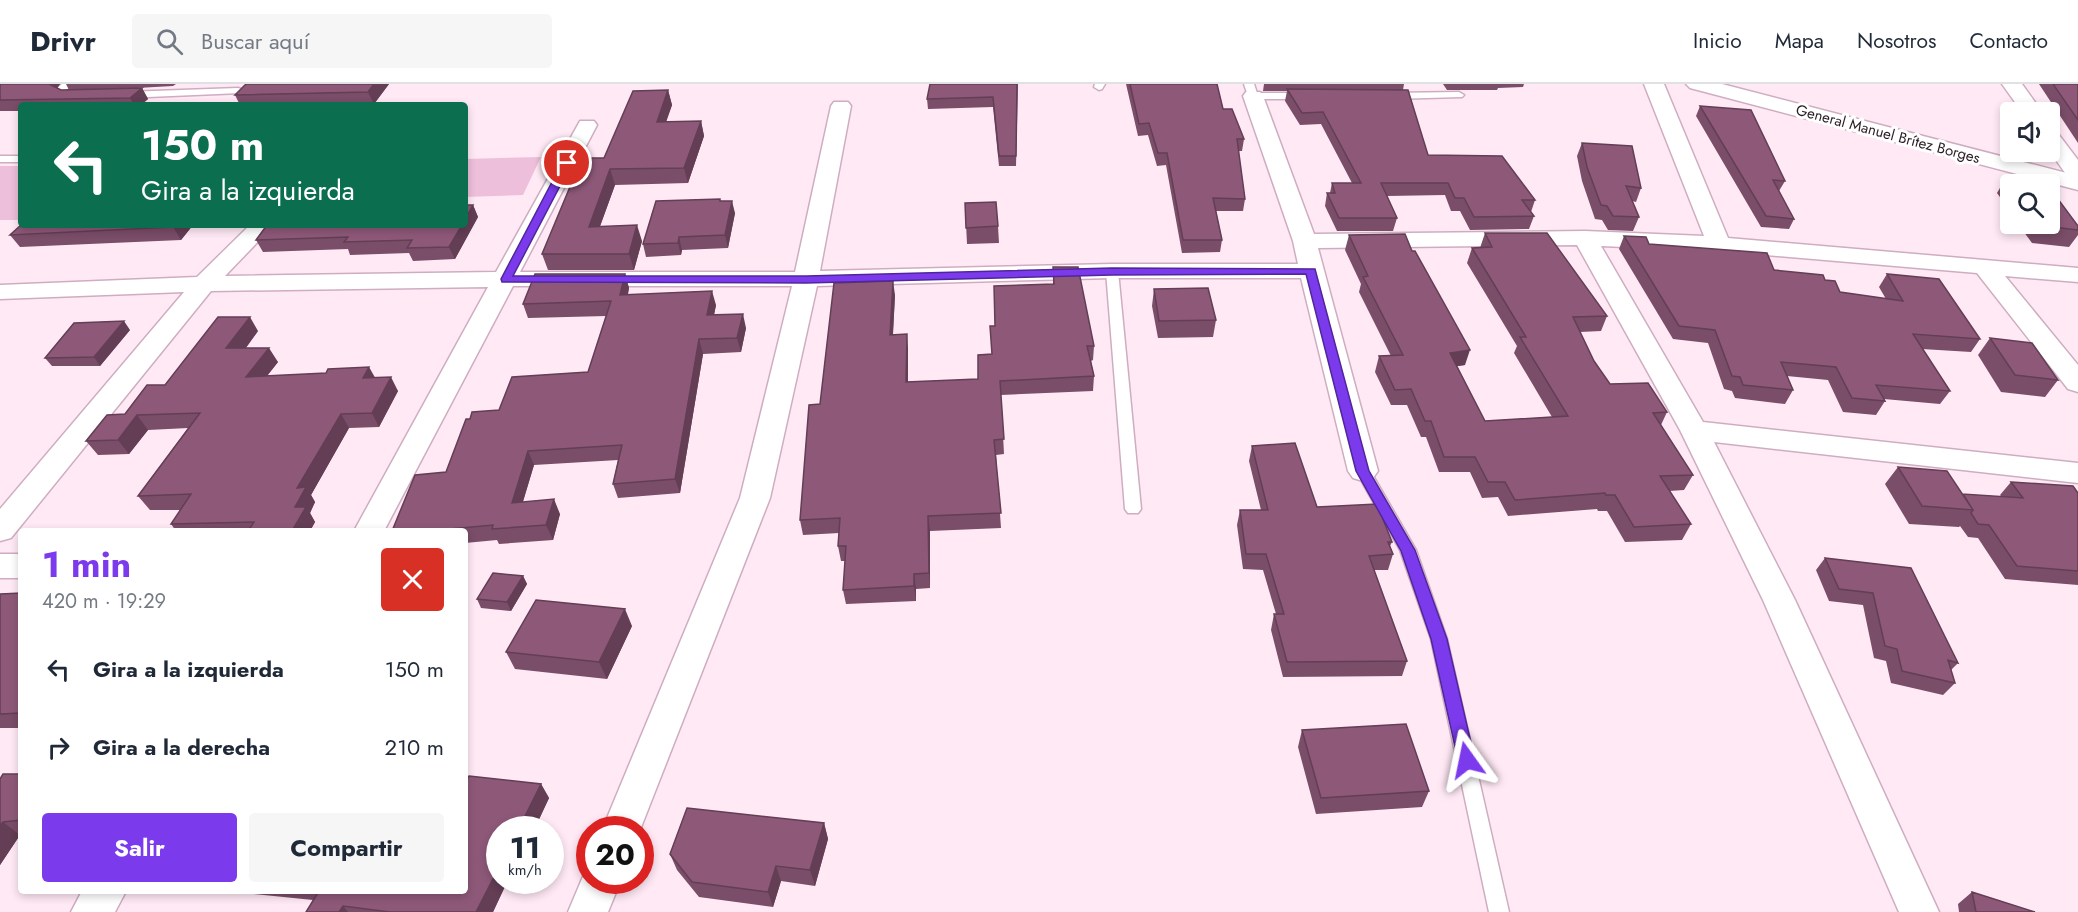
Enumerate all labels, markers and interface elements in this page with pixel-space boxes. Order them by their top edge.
search box [132,14,552,68]
text: Drivr [30,21,96,62]
icon: search [153,25,186,58]
text: Buscar aquí [201,25,309,57]
text: Inicio [1693,26,1742,56]
text: Mapa [1775,26,1824,56]
text: Nosotros [1857,26,1936,56]
text: Contacto [1969,26,2048,56]
street label: General Manuel Brítez Borges [1793,99,1983,169]
map controls [2000,102,2060,234]
button: sound [2000,102,2060,162]
text: 150 m [141,115,264,176]
icon: left [42,126,120,204]
pin [541,137,592,188]
icon: arrive [550,146,583,179]
text: Gira a la izquierda [141,171,355,210]
button: search [2000,174,2060,234]
text: 1 min [42,538,131,590]
button: close [381,548,444,611]
text: 420 m · 19:29 [42,587,166,616]
icon: left [42,653,75,686]
text: Gira a la izquierda [93,653,284,685]
text: 150 m [385,653,444,685]
position arrow [1435,728,1499,792]
icon: right [42,731,75,764]
text: Gira a la derecha [93,731,270,763]
text: 210 m [385,731,444,763]
button: Salir [42,813,237,882]
button: Compartir [249,813,444,882]
speed limit sign: 20 [576,816,654,894]
text: 11 [510,826,540,869]
text: km/h [508,859,542,881]

